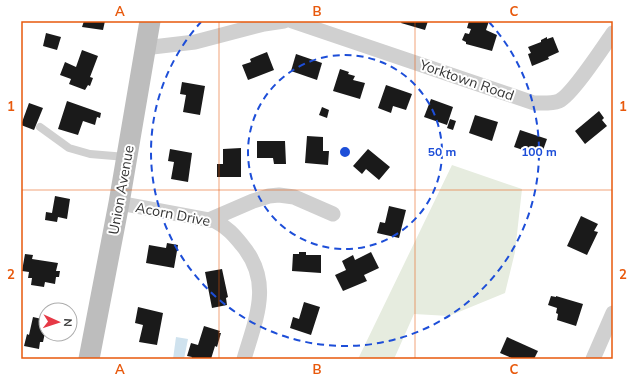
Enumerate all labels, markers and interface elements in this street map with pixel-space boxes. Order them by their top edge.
text: A [115,3,125,19]
text: B [313,3,322,19]
text: C [510,3,519,19]
street label: Yorktown Road [417,55,517,105]
text: 1 [7,98,15,114]
text: 1 [619,98,627,114]
street label: Union Avenue [104,144,138,236]
text: 50 m [428,144,456,159]
text: 100 m [521,144,557,159]
centre of rings [338,145,352,159]
street label: Acorn Drive [134,198,212,230]
text: 2 [7,266,15,282]
text: 2 [619,266,627,282]
north arrow [38,302,78,342]
text: N [61,318,75,327]
text: A [115,361,125,377]
text: B [313,361,322,377]
text: C [510,361,519,377]

